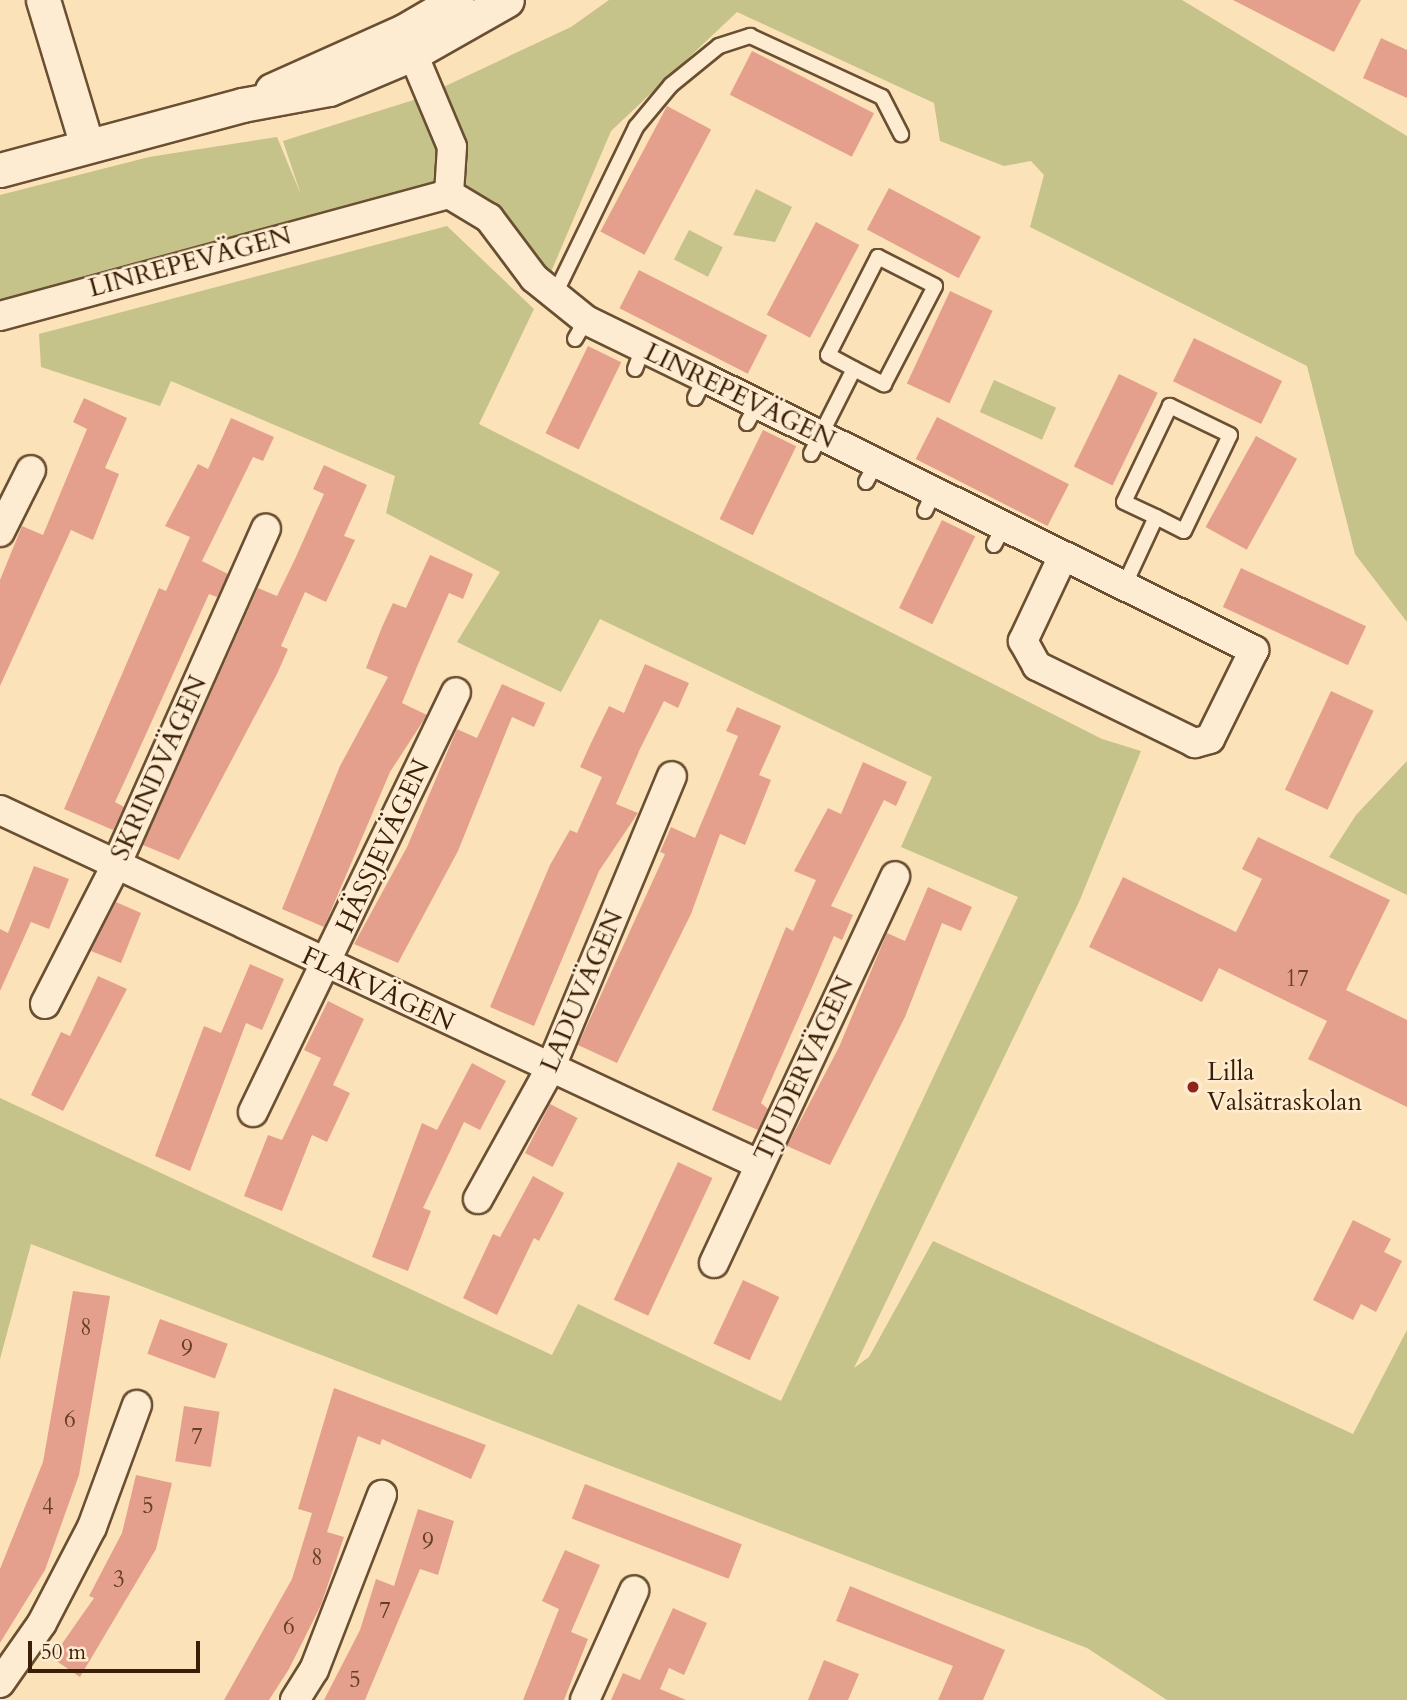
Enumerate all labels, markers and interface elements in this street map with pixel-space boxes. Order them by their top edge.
street label: LINREPEVÄGEN [85,220,295,304]
street label: LINREPEVÄGEN [639,336,841,456]
street label: SKRINDVÄGEN [104,671,214,865]
street label: HÄSSJEVÄGEN [329,754,437,938]
street label: LADUVÄGEN [534,905,630,1077]
street label: FLAKVÄGEN [297,940,459,1038]
house number: 17 [1285,965,1309,993]
street label: TJUDERVÄGEN [747,971,861,1167]
place label: Lilla Valsätraskolan [1207,1056,1362,1118]
marker: Lilla Valsätraskolan [1185,1079,1201,1095]
house number: 8 [80,1314,92,1342]
house number: 9 [181,1335,193,1363]
house number: 6 [64,1406,76,1434]
house number: 7 [191,1423,203,1451]
house number: 5 [142,1492,154,1520]
house number: 4 [42,1493,54,1521]
house number: 9 [422,1528,434,1556]
house number: 8 [311,1544,323,1572]
house number: 3 [113,1566,125,1594]
house number: 7 [379,1597,391,1625]
house number: 6 [283,1613,295,1641]
scale bar [32,1626,203,1670]
text: 50 m [41,1638,86,1667]
house number: 5 [349,1666,361,1694]

